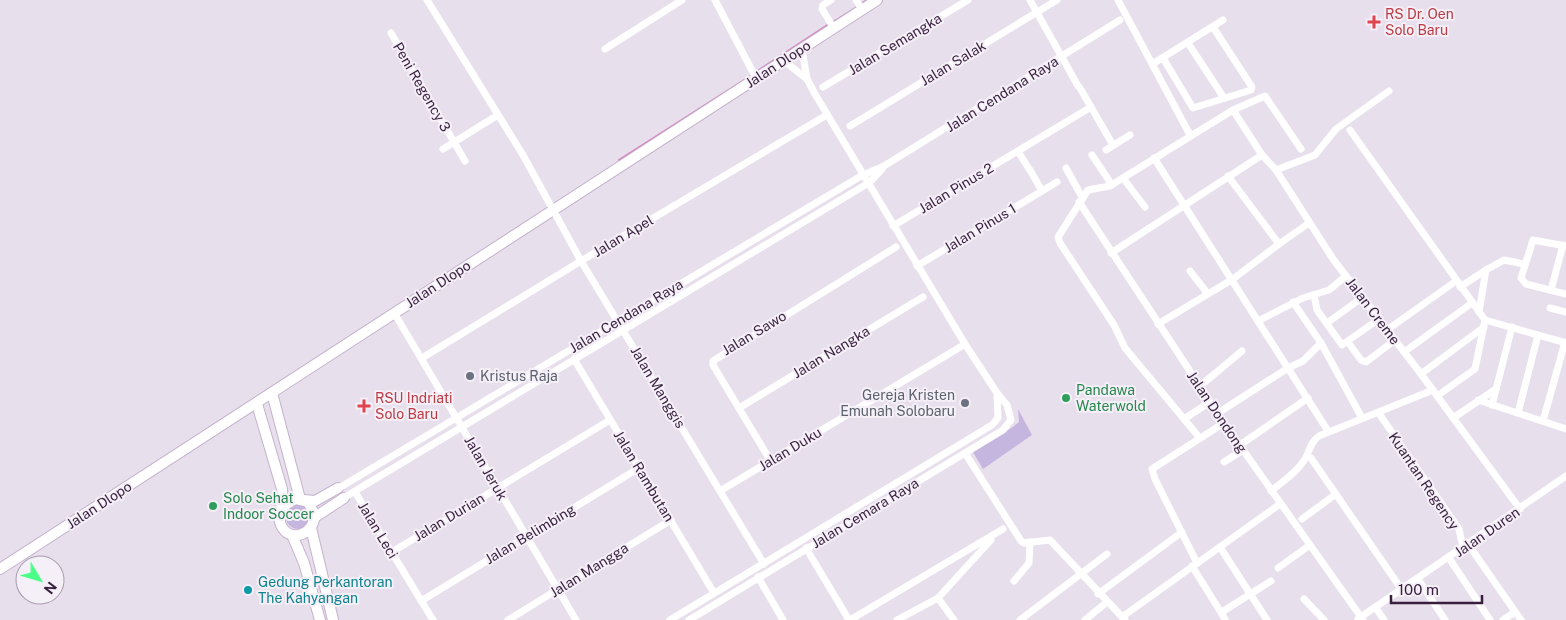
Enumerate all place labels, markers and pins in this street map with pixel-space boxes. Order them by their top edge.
place label: RS Dr. Oen Solo Baru [1385,6,1454,38]
marker: RS Dr. Oen Solo Baru [1367,15,1381,29]
place label: Kristus Raja [480,368,558,384]
marker: Kristus Raja [464,370,476,382]
place label: Pandawa Waterwold [1076,382,1146,414]
place label: Gereja Kristen Emunah Solobaru [840,387,955,419]
place label: RSU Indriati Solo Baru [375,390,453,422]
marker: Pandawa Waterwold [1060,392,1072,404]
marker: Gereja Kristen Emunah Solobaru [959,397,971,409]
marker: RSU Indriati Solo Baru [357,399,371,413]
place label: Solo Sehat Indoor Soccer [223,490,314,522]
marker: Solo Sehat Indoor Soccer [207,500,219,512]
place label: Gedung Perkantoran The Kahyangan [258,574,393,606]
marker: Gedung Perkantoran The Kahyangan [242,584,254,596]

